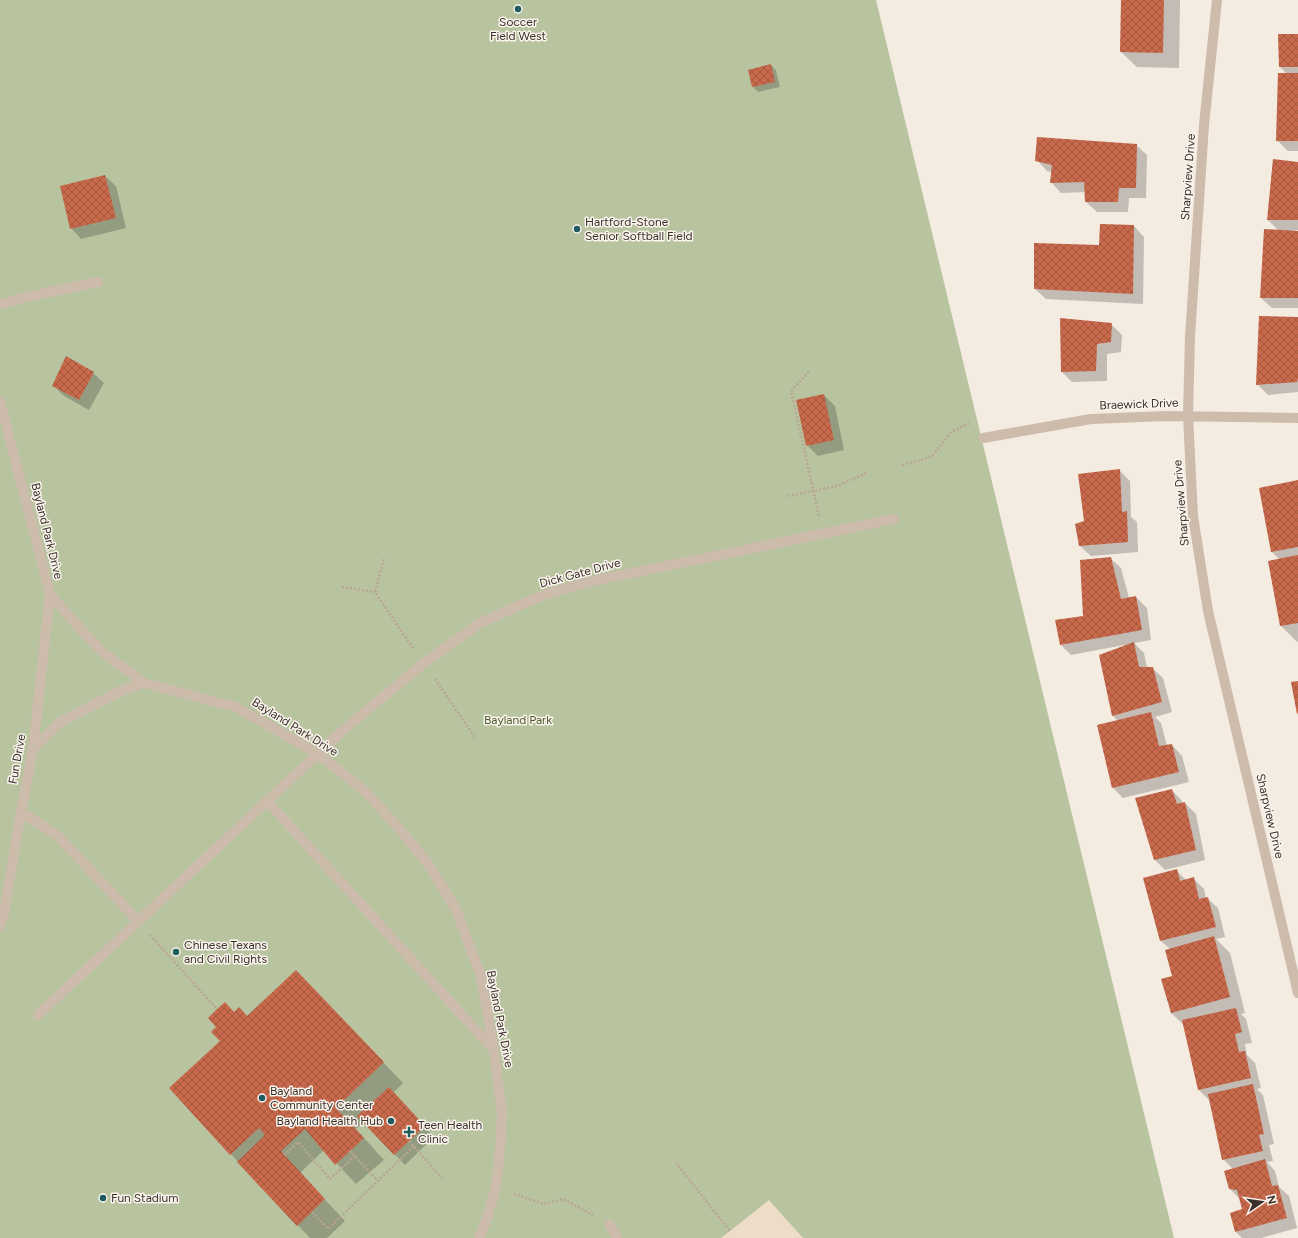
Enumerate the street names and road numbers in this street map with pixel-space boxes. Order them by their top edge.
street label: Sharpview Drive [1178,133,1198,221]
street label: Braewick Drive [1099,396,1179,412]
street label: Sharpview Drive [1170,459,1192,547]
street label: Bayland Park Drive [28,481,66,581]
street label: Dick Gate Drive [538,555,622,591]
street label: Bayland Park Drive [249,695,341,759]
street label: Fun Drive [6,732,28,785]
street label: Sharpview Drive [1253,772,1287,860]
street label: Bayland Park Drive [484,969,516,1069]

